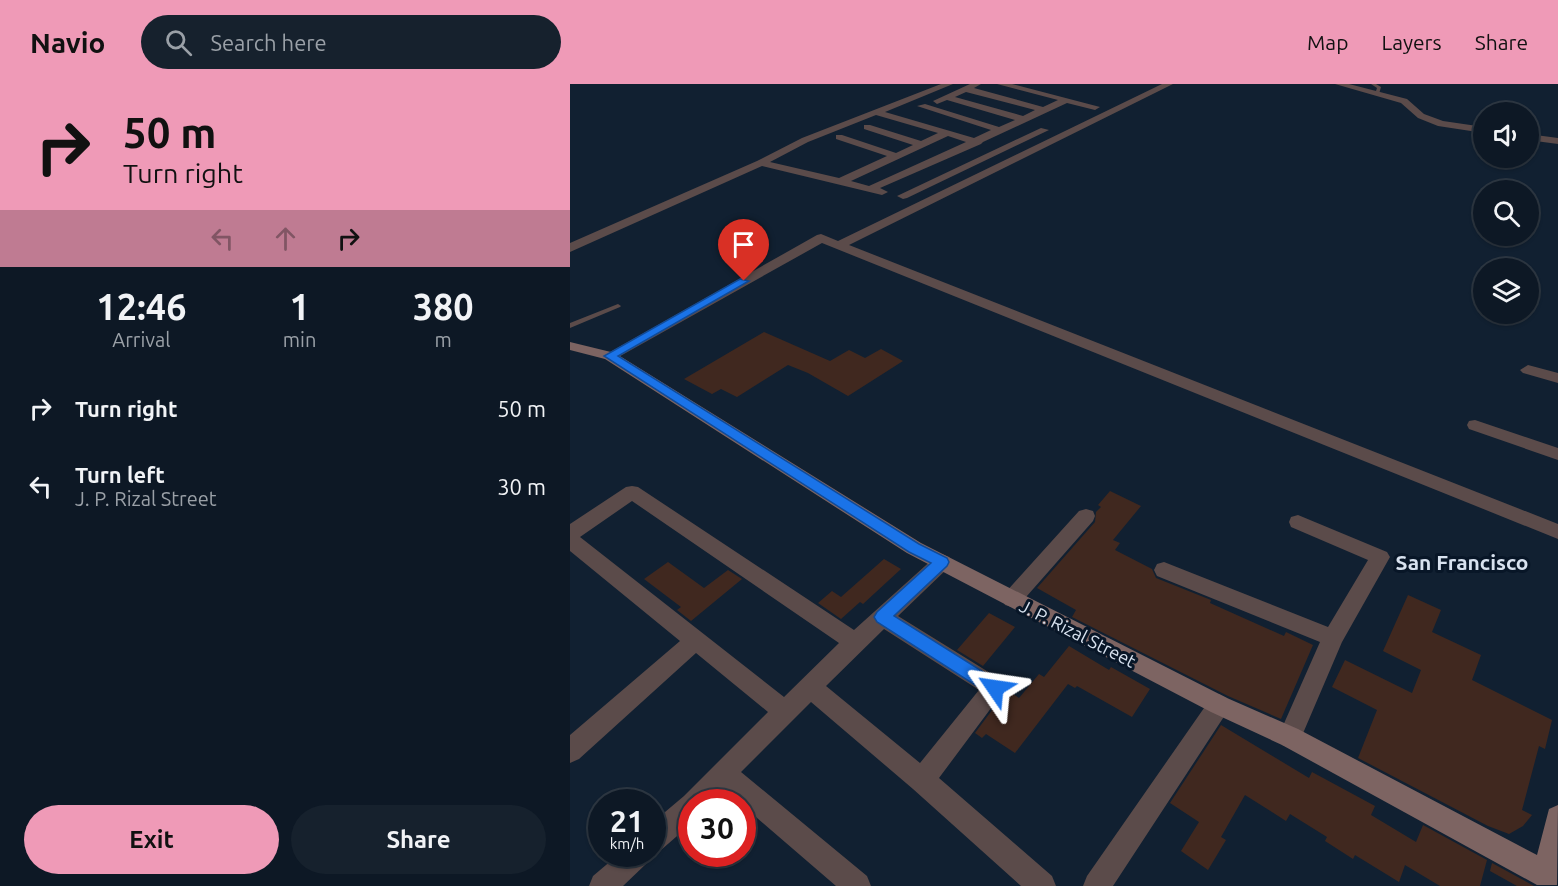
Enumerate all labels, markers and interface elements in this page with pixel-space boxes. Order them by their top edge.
search box [141,15,561,69]
icon: search [162,26,195,59]
text: Navio [30,27,105,58]
text: Search here [210,30,327,55]
text: Map [1307,30,1348,54]
text: Layers [1381,30,1442,54]
text: Share [1475,30,1528,54]
map controls [1473,102,1539,324]
button: sound [1473,102,1539,168]
icon: right [24,108,102,186]
text: 50 m [123,109,217,156]
text: Turn right [123,158,243,188]
button: search [1473,180,1539,246]
pin [718,219,769,281]
icon: left [206,222,239,255]
icon: ahead [269,222,302,255]
icon: right [332,222,365,255]
icon: arrive [727,228,760,261]
button: layers [1473,258,1539,324]
text: 12:46 [96,286,186,327]
text: 1 [289,286,310,327]
text: 380 [413,286,474,327]
text: Arrival [112,328,171,351]
text: min [283,328,316,351]
text: m [435,328,452,351]
icon: right [24,392,57,425]
text: Turn right [75,396,177,421]
text: 50 m [497,396,546,421]
text: Turn left [75,462,165,487]
icon: left [24,470,57,503]
text: 30 m [497,474,546,499]
text: J. P. Rizal Street [75,487,217,510]
district label: San Francisco [1396,550,1528,574]
street label: J. P. Rizal Street [1017,595,1139,671]
position arrow [963,656,1027,720]
speed limit sign: 30 [678,789,756,867]
text: 21 [610,804,644,838]
button: Exit [24,805,279,874]
button: Share [291,805,546,874]
text: km/h [610,835,644,852]

